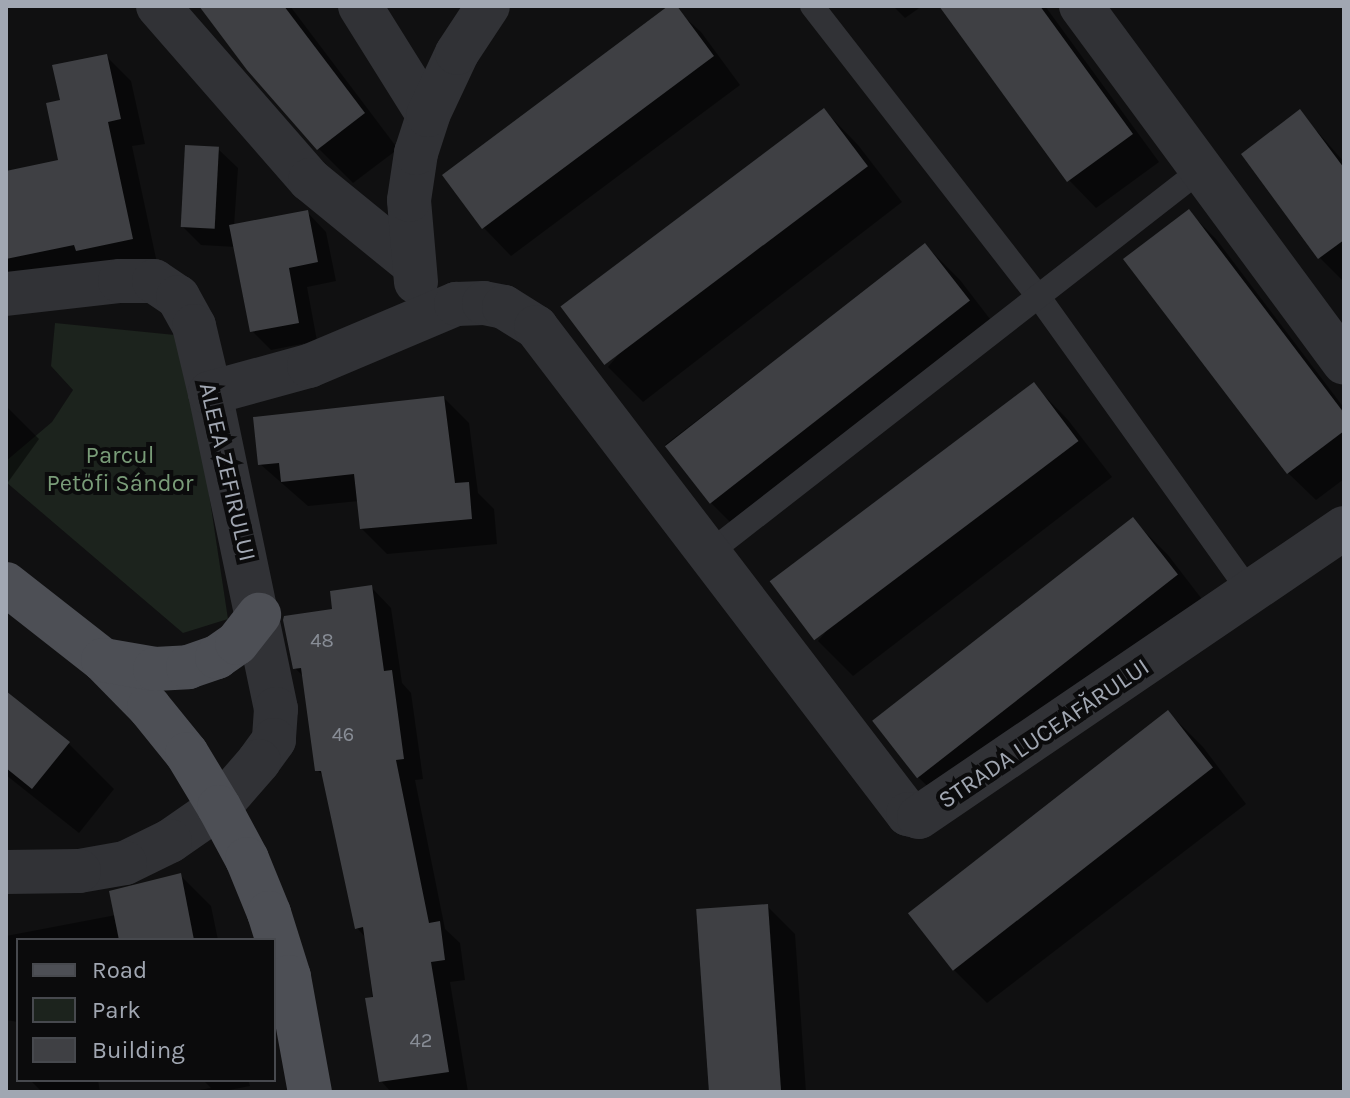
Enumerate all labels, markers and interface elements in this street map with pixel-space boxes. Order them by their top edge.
street label: ALEEA ZEFIRULUI [192,380,262,564]
park label: Parcul Petőfi Sándor [46,442,194,498]
house number: 48 [310,628,334,652]
street label: STRADA LUCEAFĂRULUI [933,653,1155,815]
house number: 46 [332,722,354,746]
legend [16,938,276,1082]
text: Road [92,956,147,984]
text: Park [92,996,141,1024]
house number: 42 [410,1028,432,1052]
text: Building [92,1036,185,1064]

